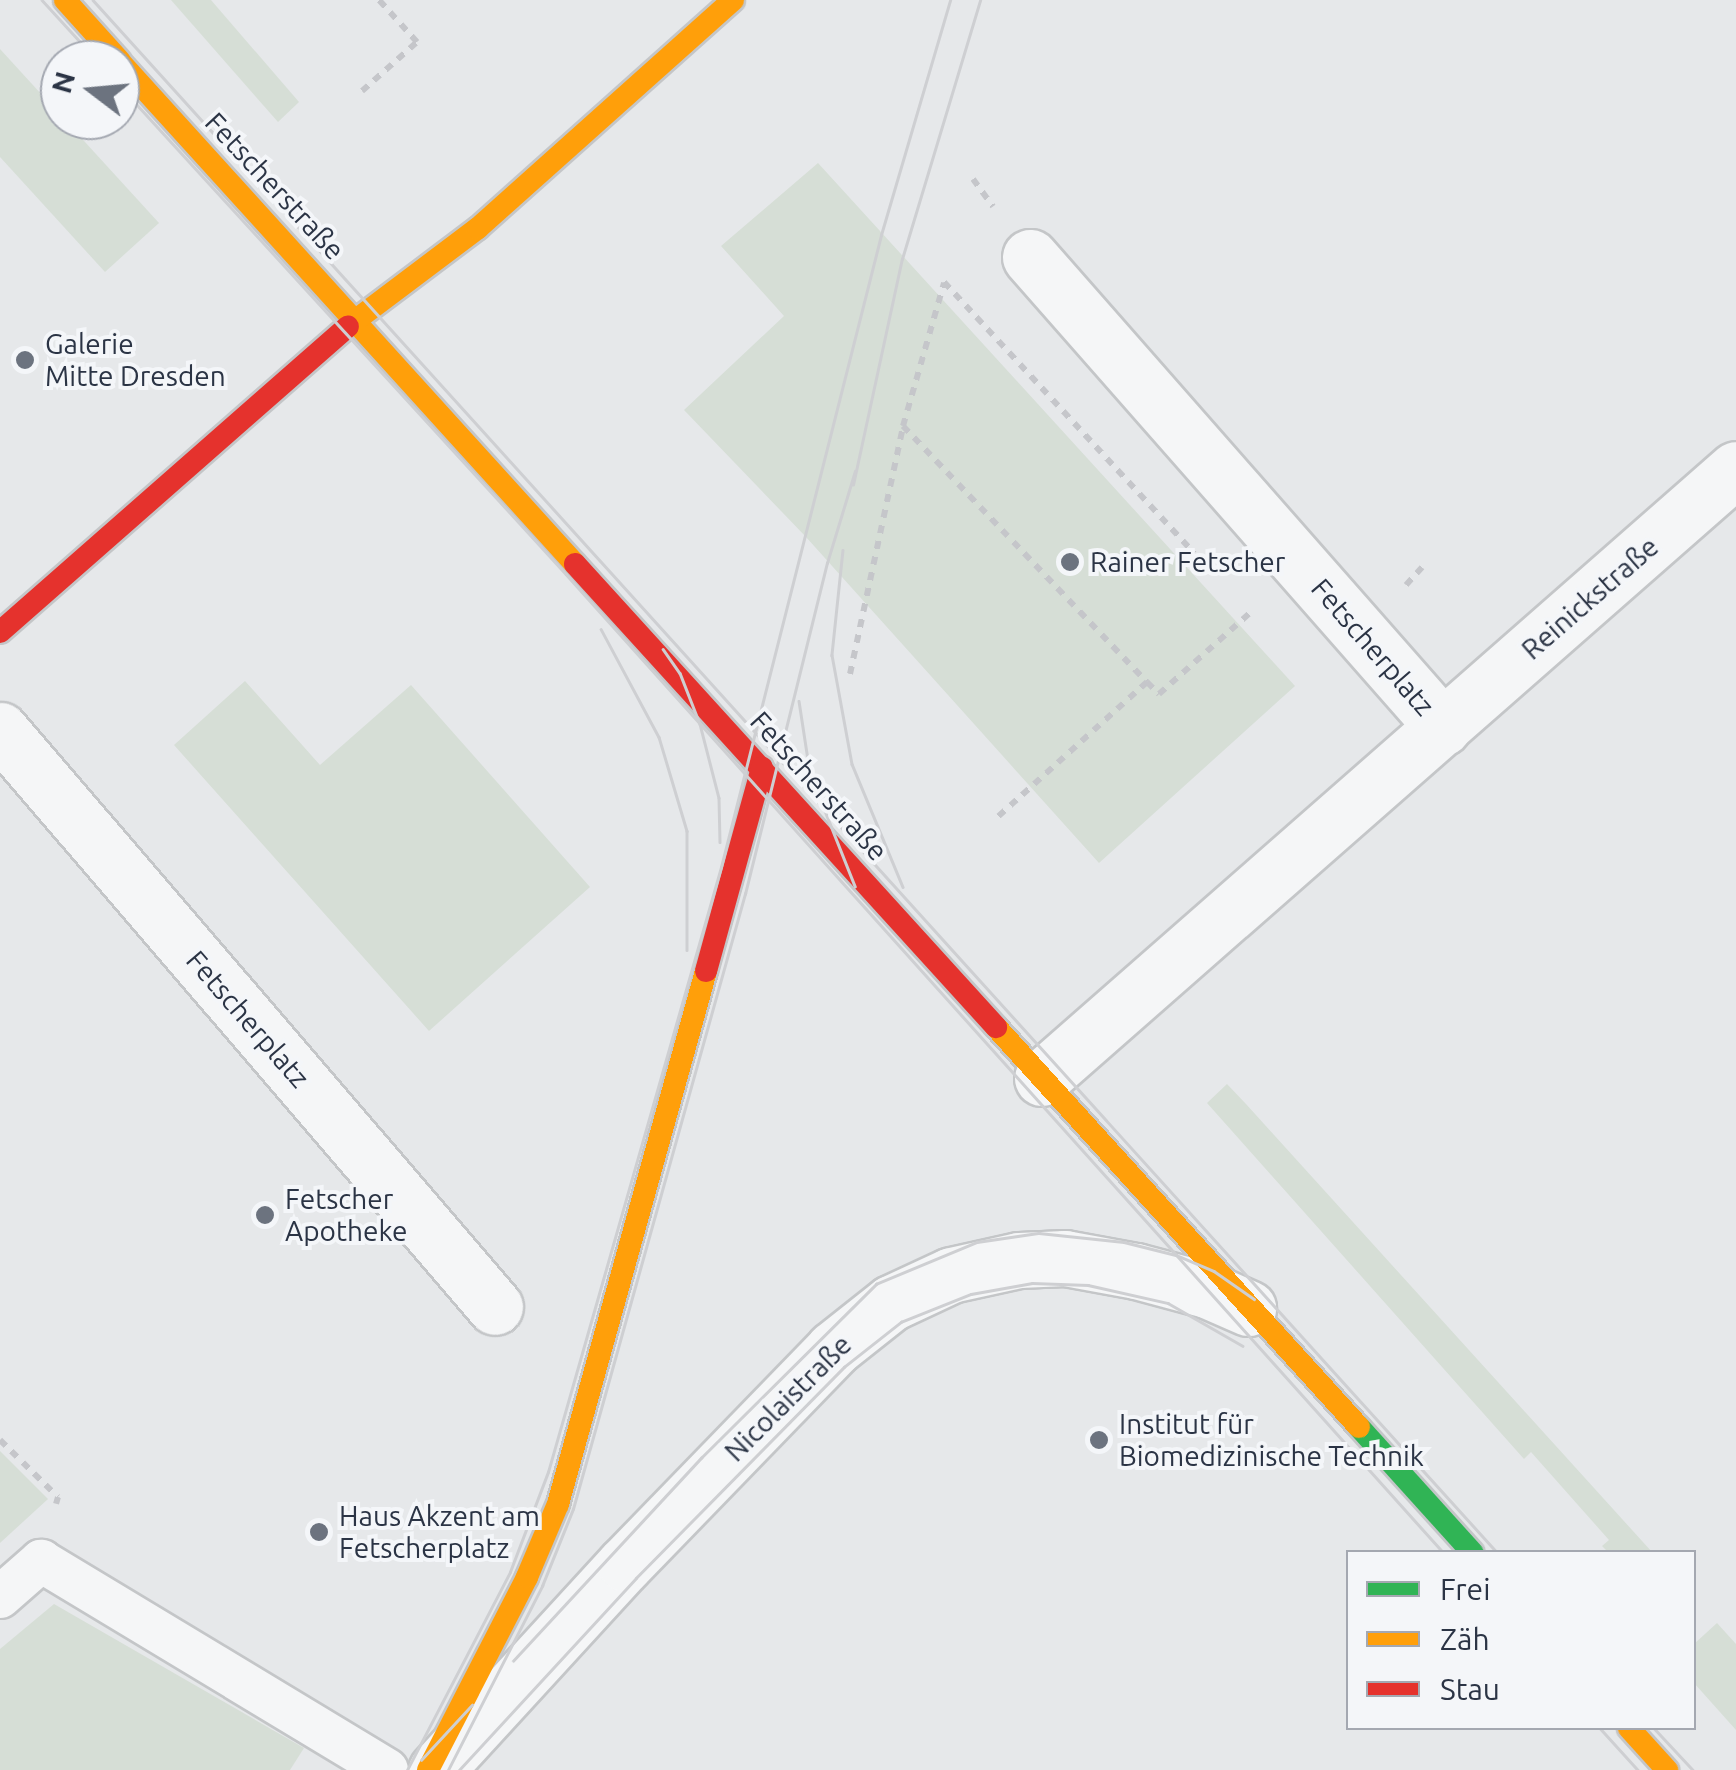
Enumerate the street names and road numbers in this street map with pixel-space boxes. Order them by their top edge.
street label: Fetscherstraße [198,105,352,267]
street label: Reinickstraße [1515,530,1665,666]
street label: Fetscherplatz [1304,572,1442,722]
street label: Fetscherstraße [743,705,895,867]
street label: Fetscherplatz [179,944,317,1094]
street label: Nicolaistraße [718,1328,858,1468]

